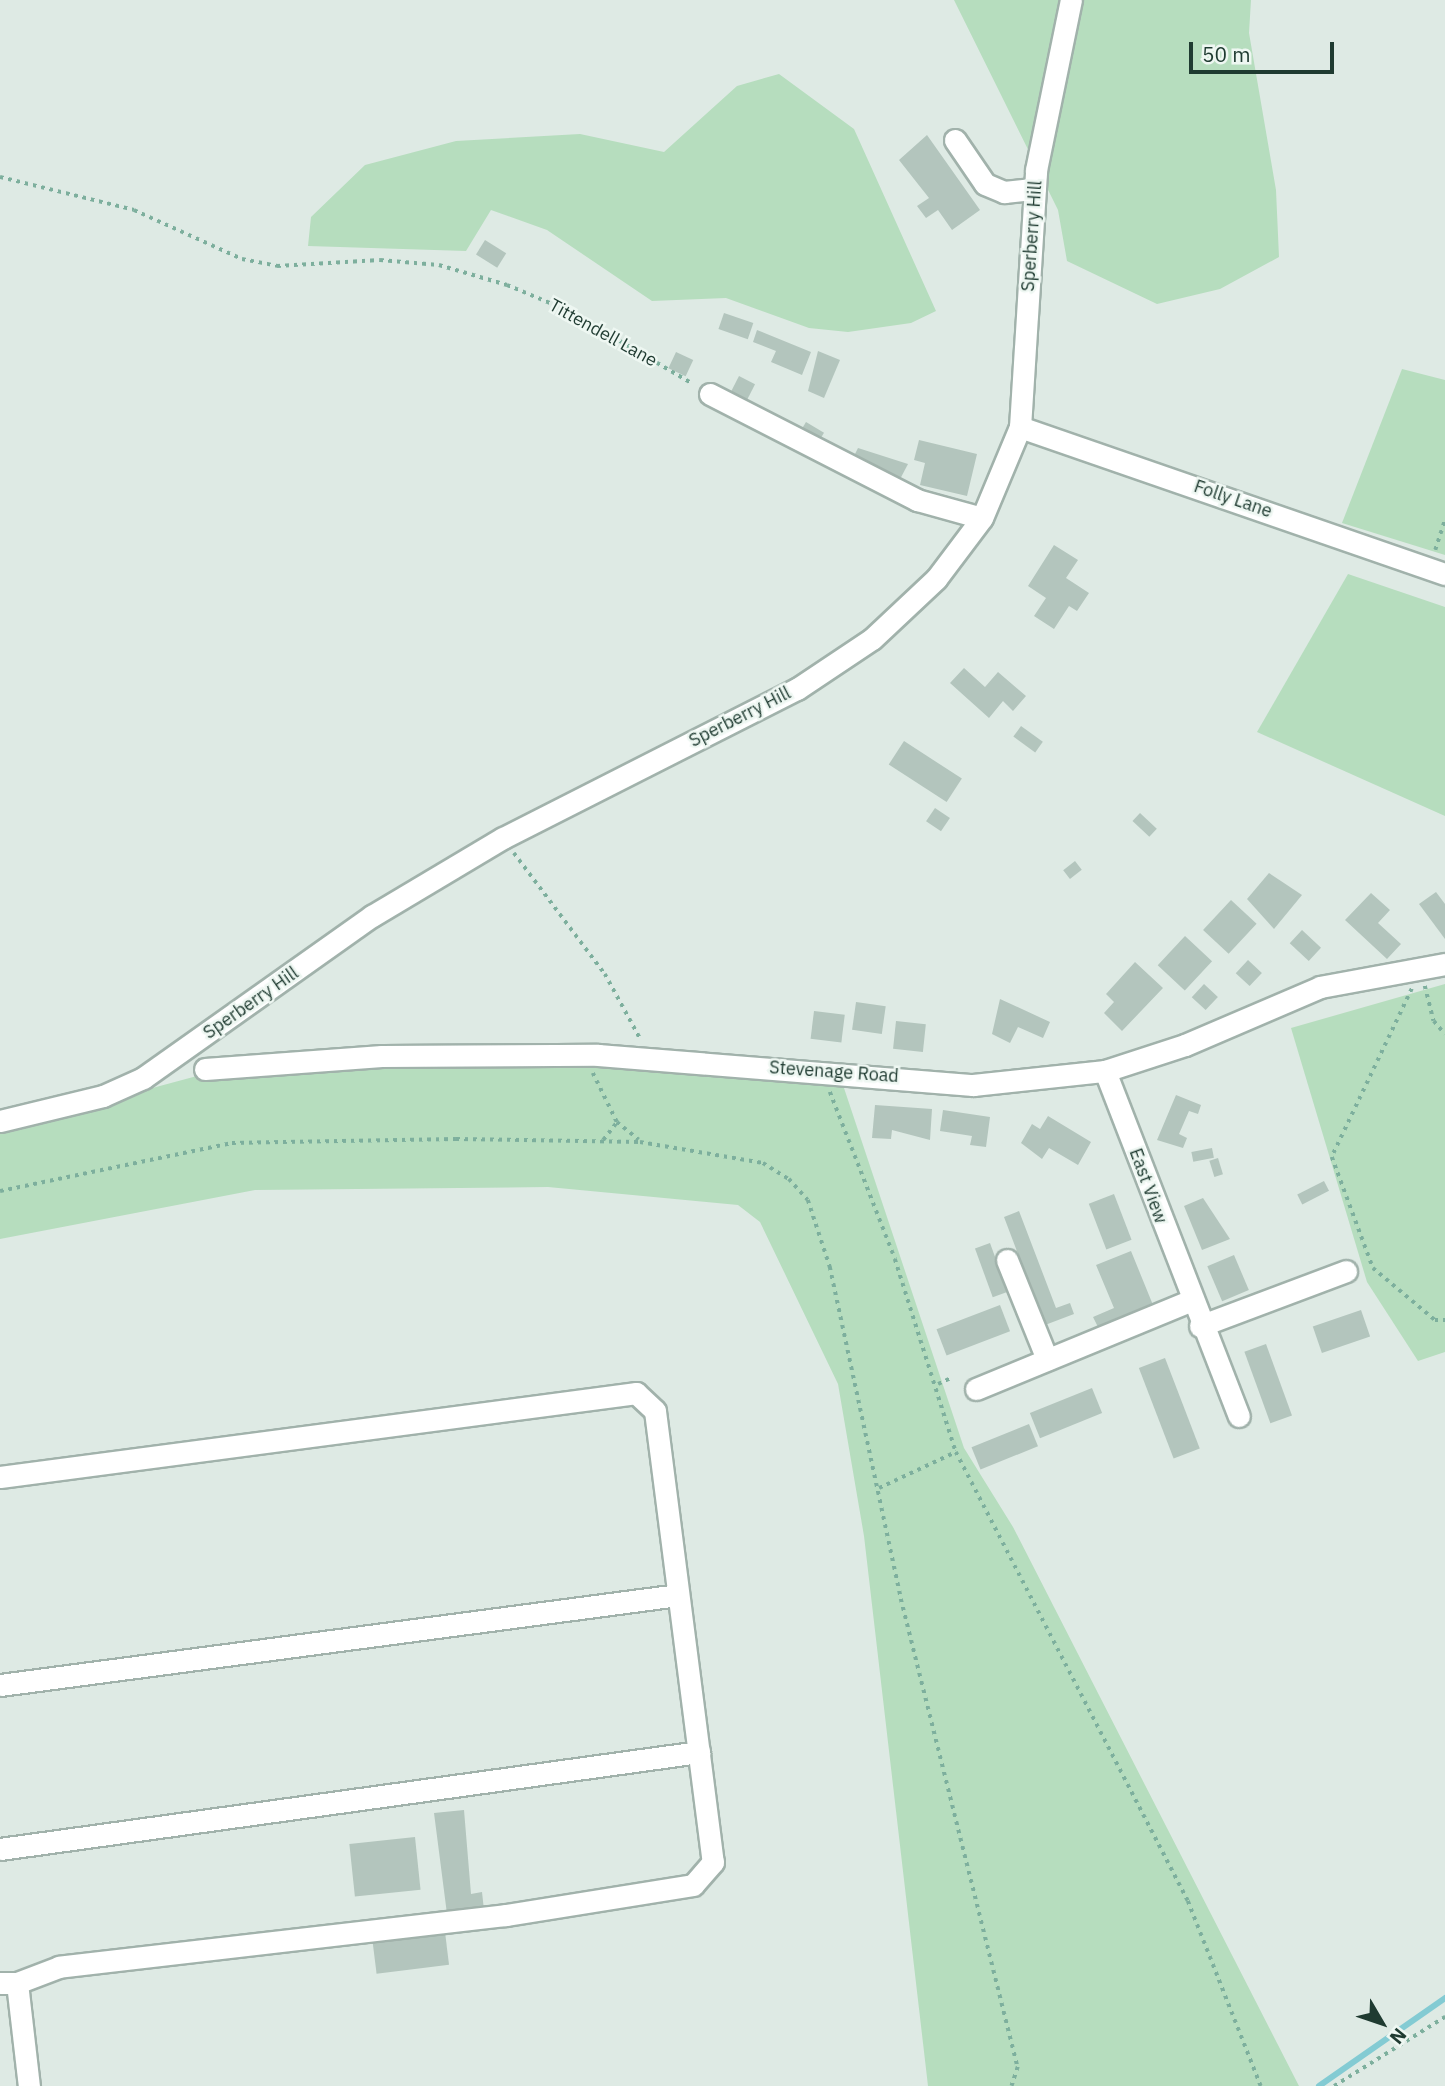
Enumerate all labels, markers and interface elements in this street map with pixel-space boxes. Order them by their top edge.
scale bar [1193,28,1338,72]
text: 50 m [1202,40,1251,68]
street label: Sperberry Hill [1017,180,1047,292]
street label: Tittendell Lane [545,294,661,372]
street label: Folly Lane [1191,476,1275,522]
street label: Sperberry Hill [686,682,794,752]
street label: Sperberry Hill [199,962,303,1044]
street label: Stevenage Road [769,1057,899,1087]
street label: East View [1124,1145,1172,1227]
north arrow [1347,1988,1417,2058]
text: N [1385,2023,1412,2049]

